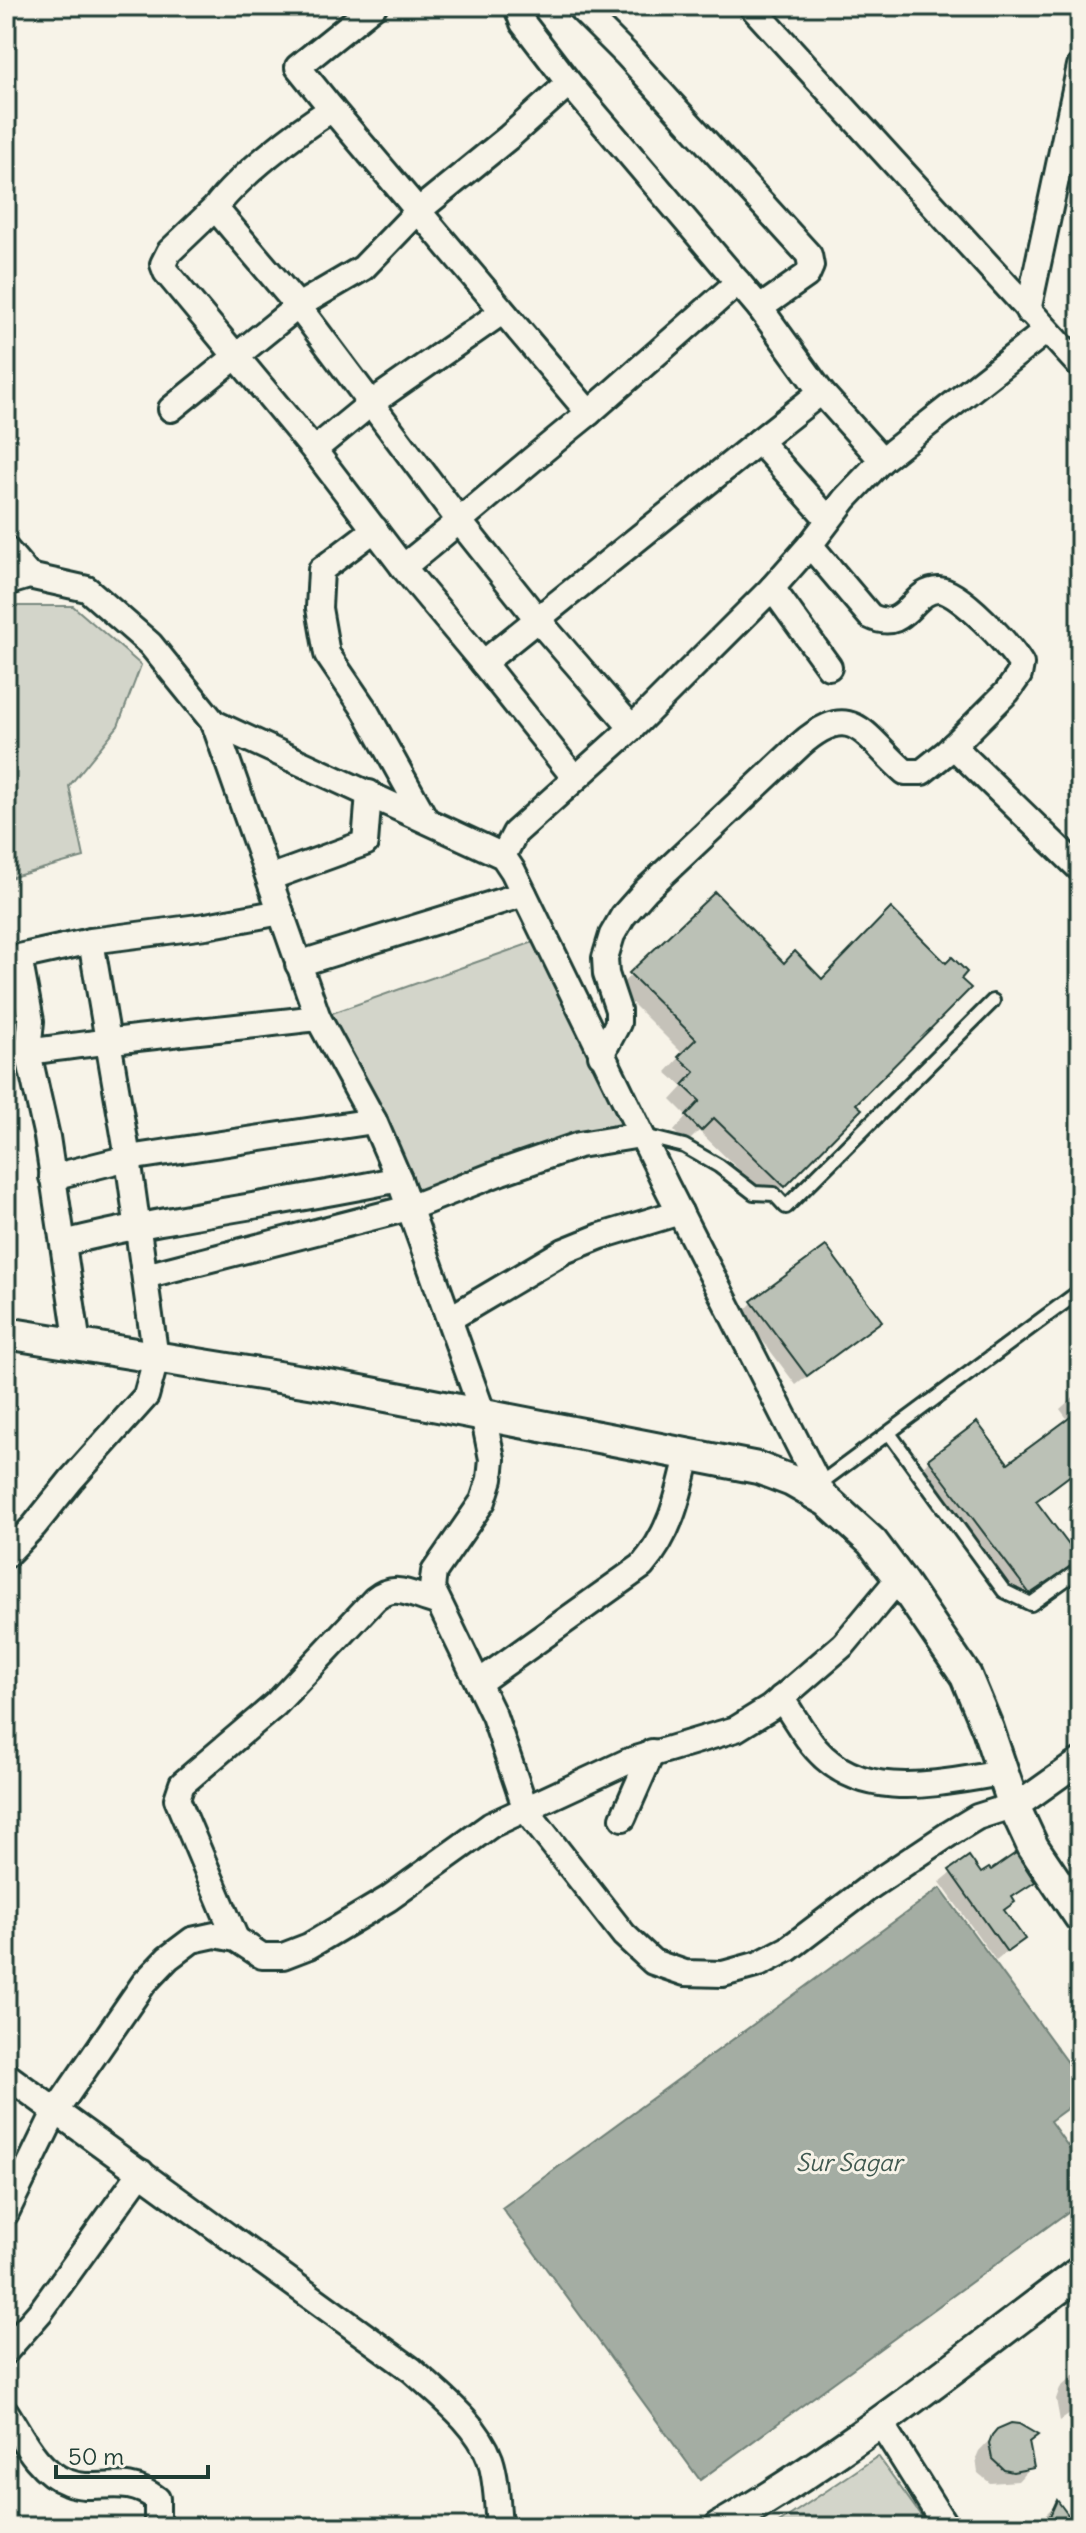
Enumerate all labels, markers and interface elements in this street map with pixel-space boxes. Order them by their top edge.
water label: Sur Sagar [796,2147,906,2177]
scale bar [56,2429,208,2479]
text: 50 m [68,2441,124,2471]

